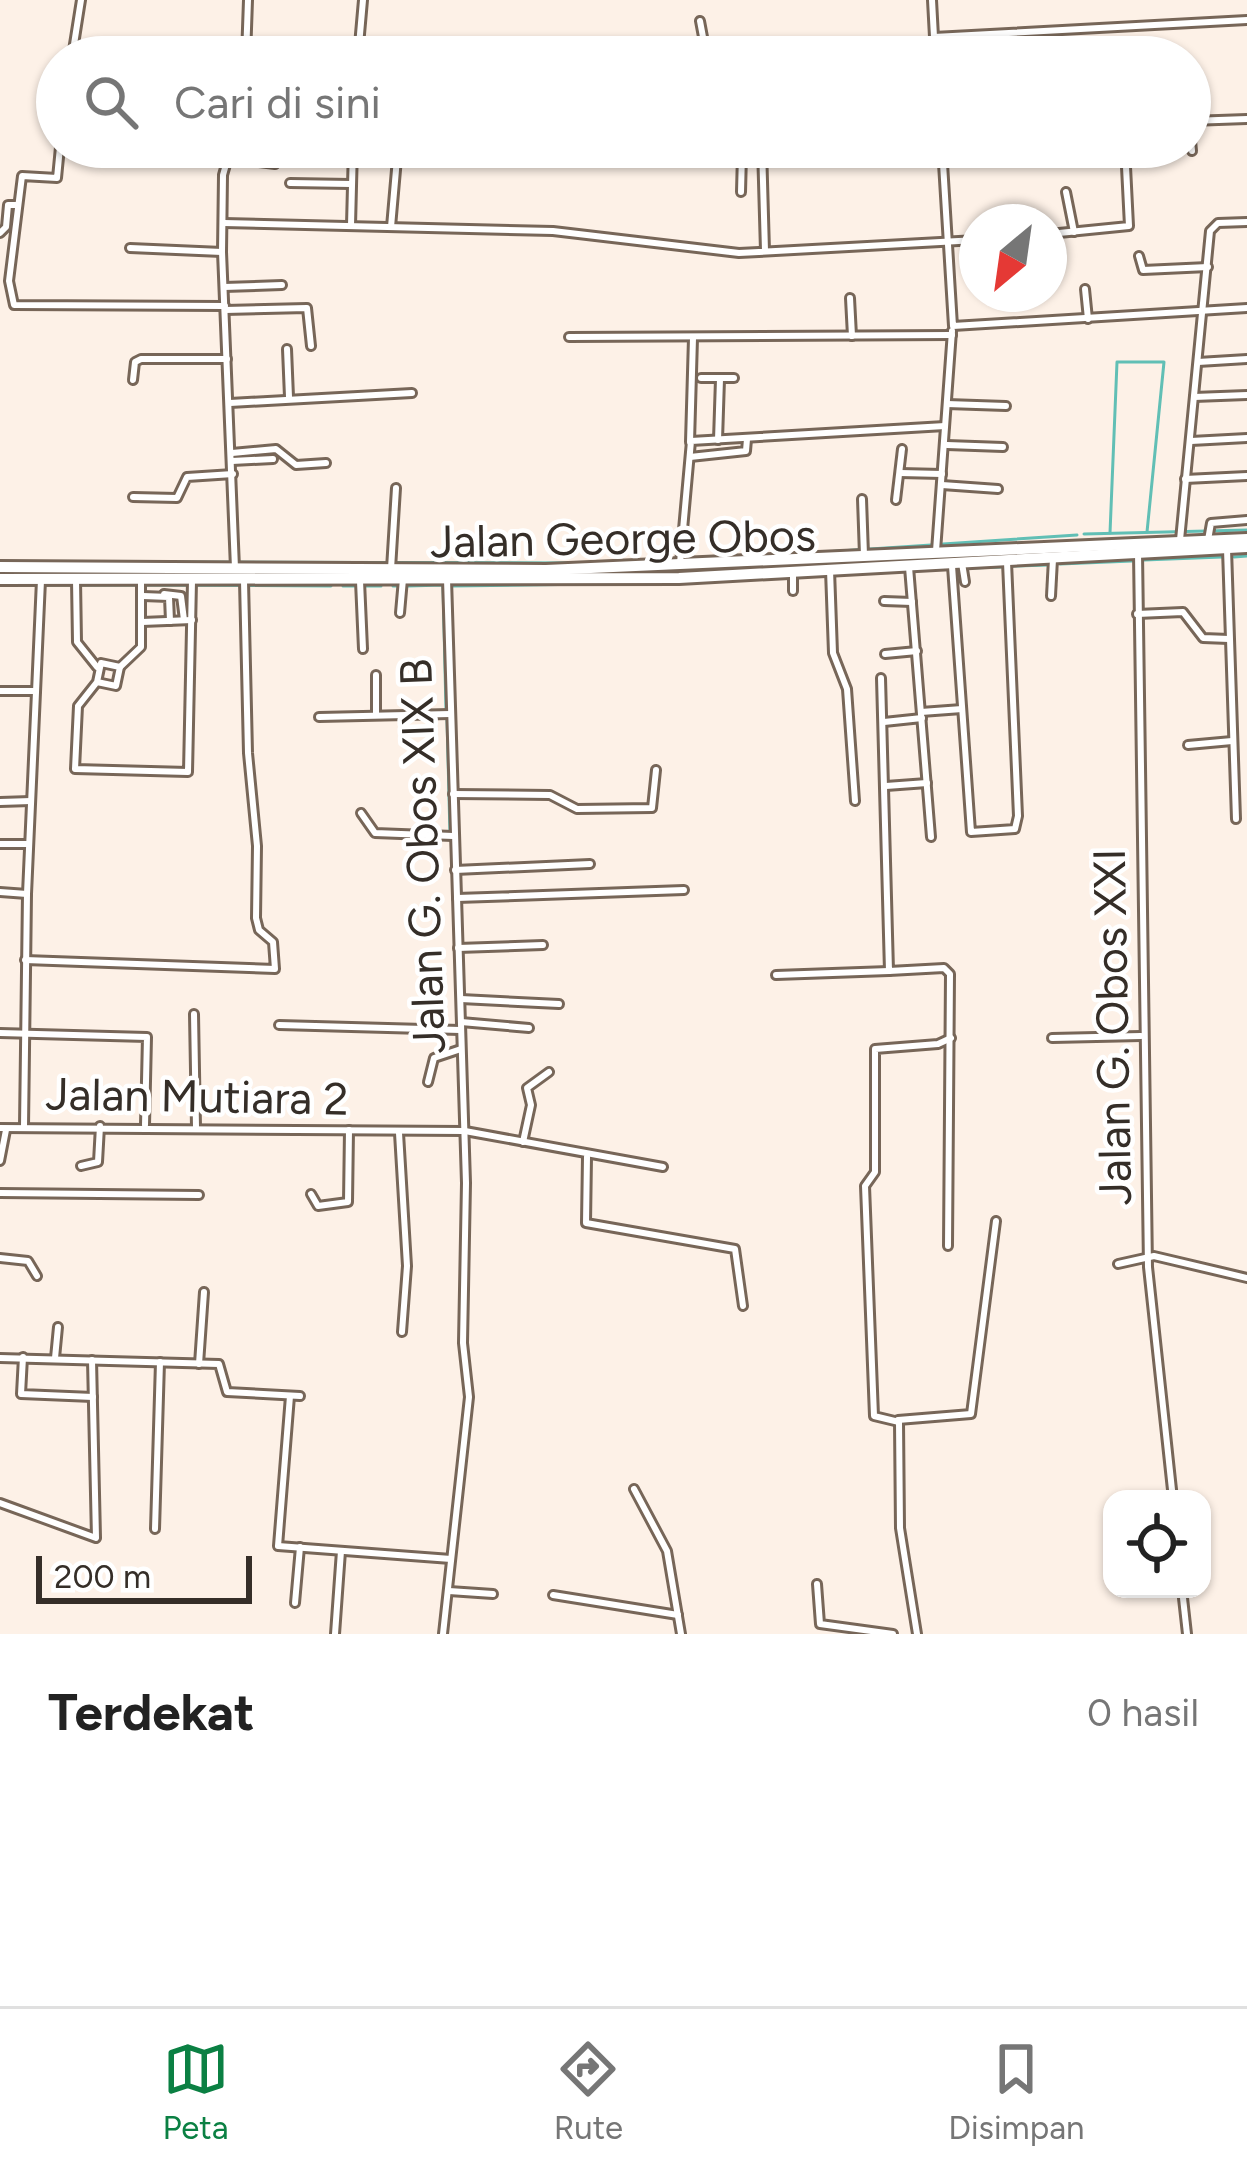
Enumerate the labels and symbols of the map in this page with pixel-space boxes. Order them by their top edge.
north arrow [959,204,1067,312]
street label: Jalan George Obos [430,508,816,568]
street label: Jalan G. Obos XIX B [388,657,456,1055]
street label: Jalan G. Obos XXI [1082,848,1142,1206]
street label: Jalan Mutiara 2 [45,1066,349,1126]
scale bar [36,1550,252,1603]

